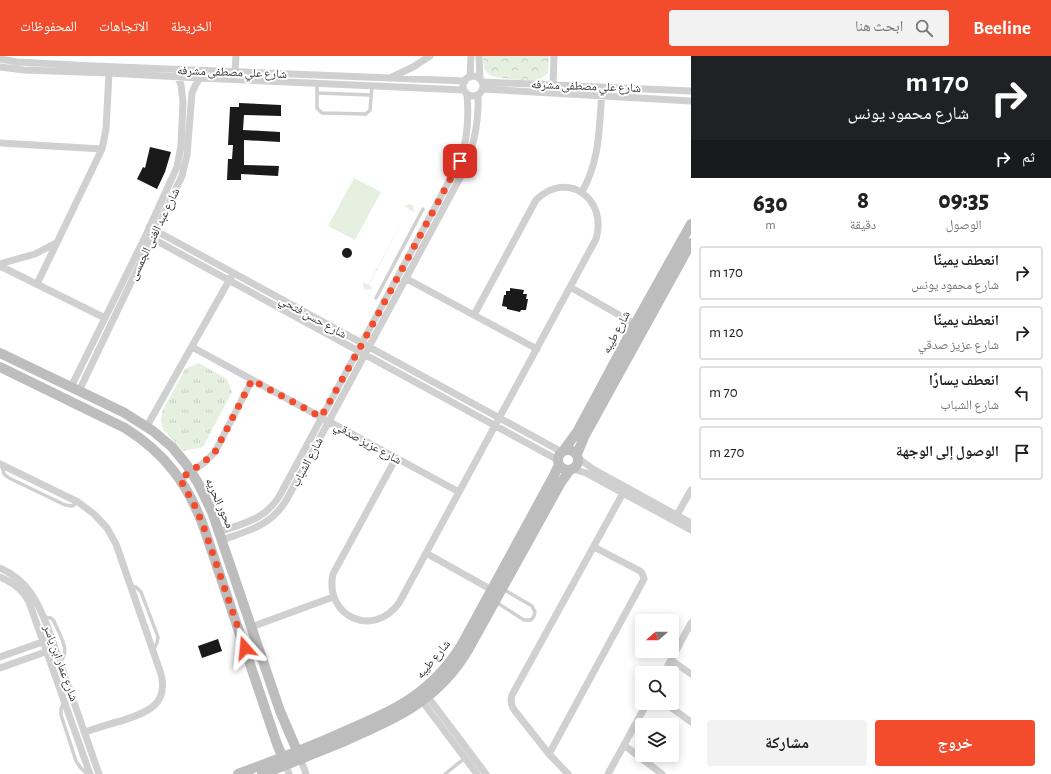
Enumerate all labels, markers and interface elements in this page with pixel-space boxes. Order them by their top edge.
search box [669,10,949,46]
icon: search [913,17,935,39]
text: ابحث هنا [855,19,903,34]
text: Beeline [973,19,1031,38]
text: المحفوظات [20,20,77,34]
text: الاتجاهات [99,20,149,34]
text: الخريطة [171,20,212,34]
street label: شارع علي مصطفى مشرفه [177,64,287,84]
text: 170 m [905,69,969,97]
icon: right [983,72,1035,124]
street label: شارع علي مصطفى مشرفه [531,78,641,98]
text: شارع محمود يونس [847,105,969,123]
pin [443,144,477,178]
icon: right [992,148,1014,170]
icon: arrive [449,150,471,172]
text: ثم [1022,150,1035,165]
street label: شارع عبد الغنى الجمسى [127,186,183,283]
text: 8 [857,189,869,213]
text: 09:35 [938,189,989,213]
text: 630 [753,192,788,216]
text: m [765,219,776,232]
text: دقيقة [850,219,876,232]
text: الوصول [946,219,982,232]
text: انعطف يمينًا [933,253,999,268]
icon: right [1011,262,1033,284]
text: 170 m [709,265,743,280]
text: شارع محمود يونس [911,279,999,292]
street label: شارع حسن فتحي [275,294,349,344]
street label: شارع طيبه [600,309,634,356]
text: انعطف يمينًا [933,313,999,328]
icon: right [1011,322,1033,344]
text: 120 m [709,325,743,340]
text: شارع عزيز صدقي [918,339,999,352]
text: انعطف يسارًا [929,373,999,388]
icon: left [1011,382,1033,404]
text: 70 m [709,385,738,400]
text: شارع الشباب [941,399,999,412]
street label: شارع عزيز صدقي [330,420,404,470]
street label: شارع الشباب [289,435,327,490]
icon: arrive [1011,442,1033,464]
text: الوصول إلى الوجهة [896,444,999,459]
text: 270 m [709,445,745,460]
street label: محور الحريه [203,476,236,530]
north arrow [635,614,679,658]
map controls [635,614,679,762]
street label: شارع عمار ابن ياسر [39,622,80,704]
position arrow [224,627,266,669]
street label: شارع طيبه [414,637,454,682]
button: search [635,666,679,710]
button: layers [635,718,679,762]
button: مشاركة [707,720,867,766]
button: خروج [875,720,1035,766]

